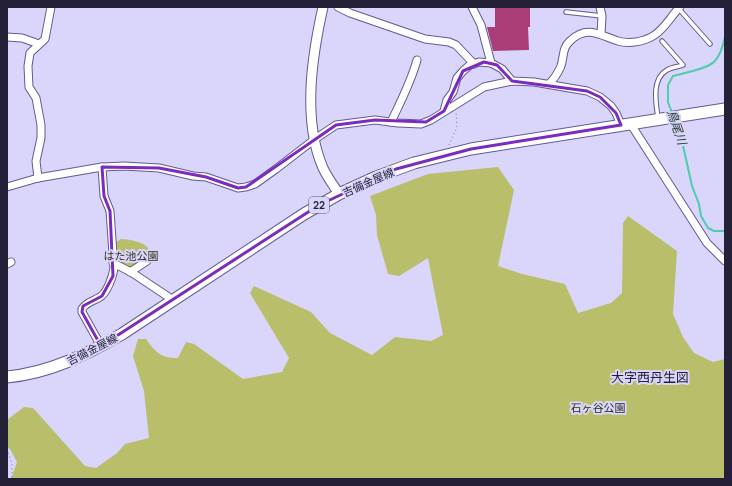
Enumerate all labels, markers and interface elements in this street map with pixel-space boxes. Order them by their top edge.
water label: 鳥尾川 [663,107,692,149]
street label: 吉備金屋線 [340,164,396,200]
road number: 22 [309,197,329,213]
park label: はた池公園 [104,248,158,263]
street label: 吉備金屋線 [64,330,120,368]
district label: 大字西丹生図 [611,368,689,386]
park label: 石ヶ谷公園 [571,400,626,415]

